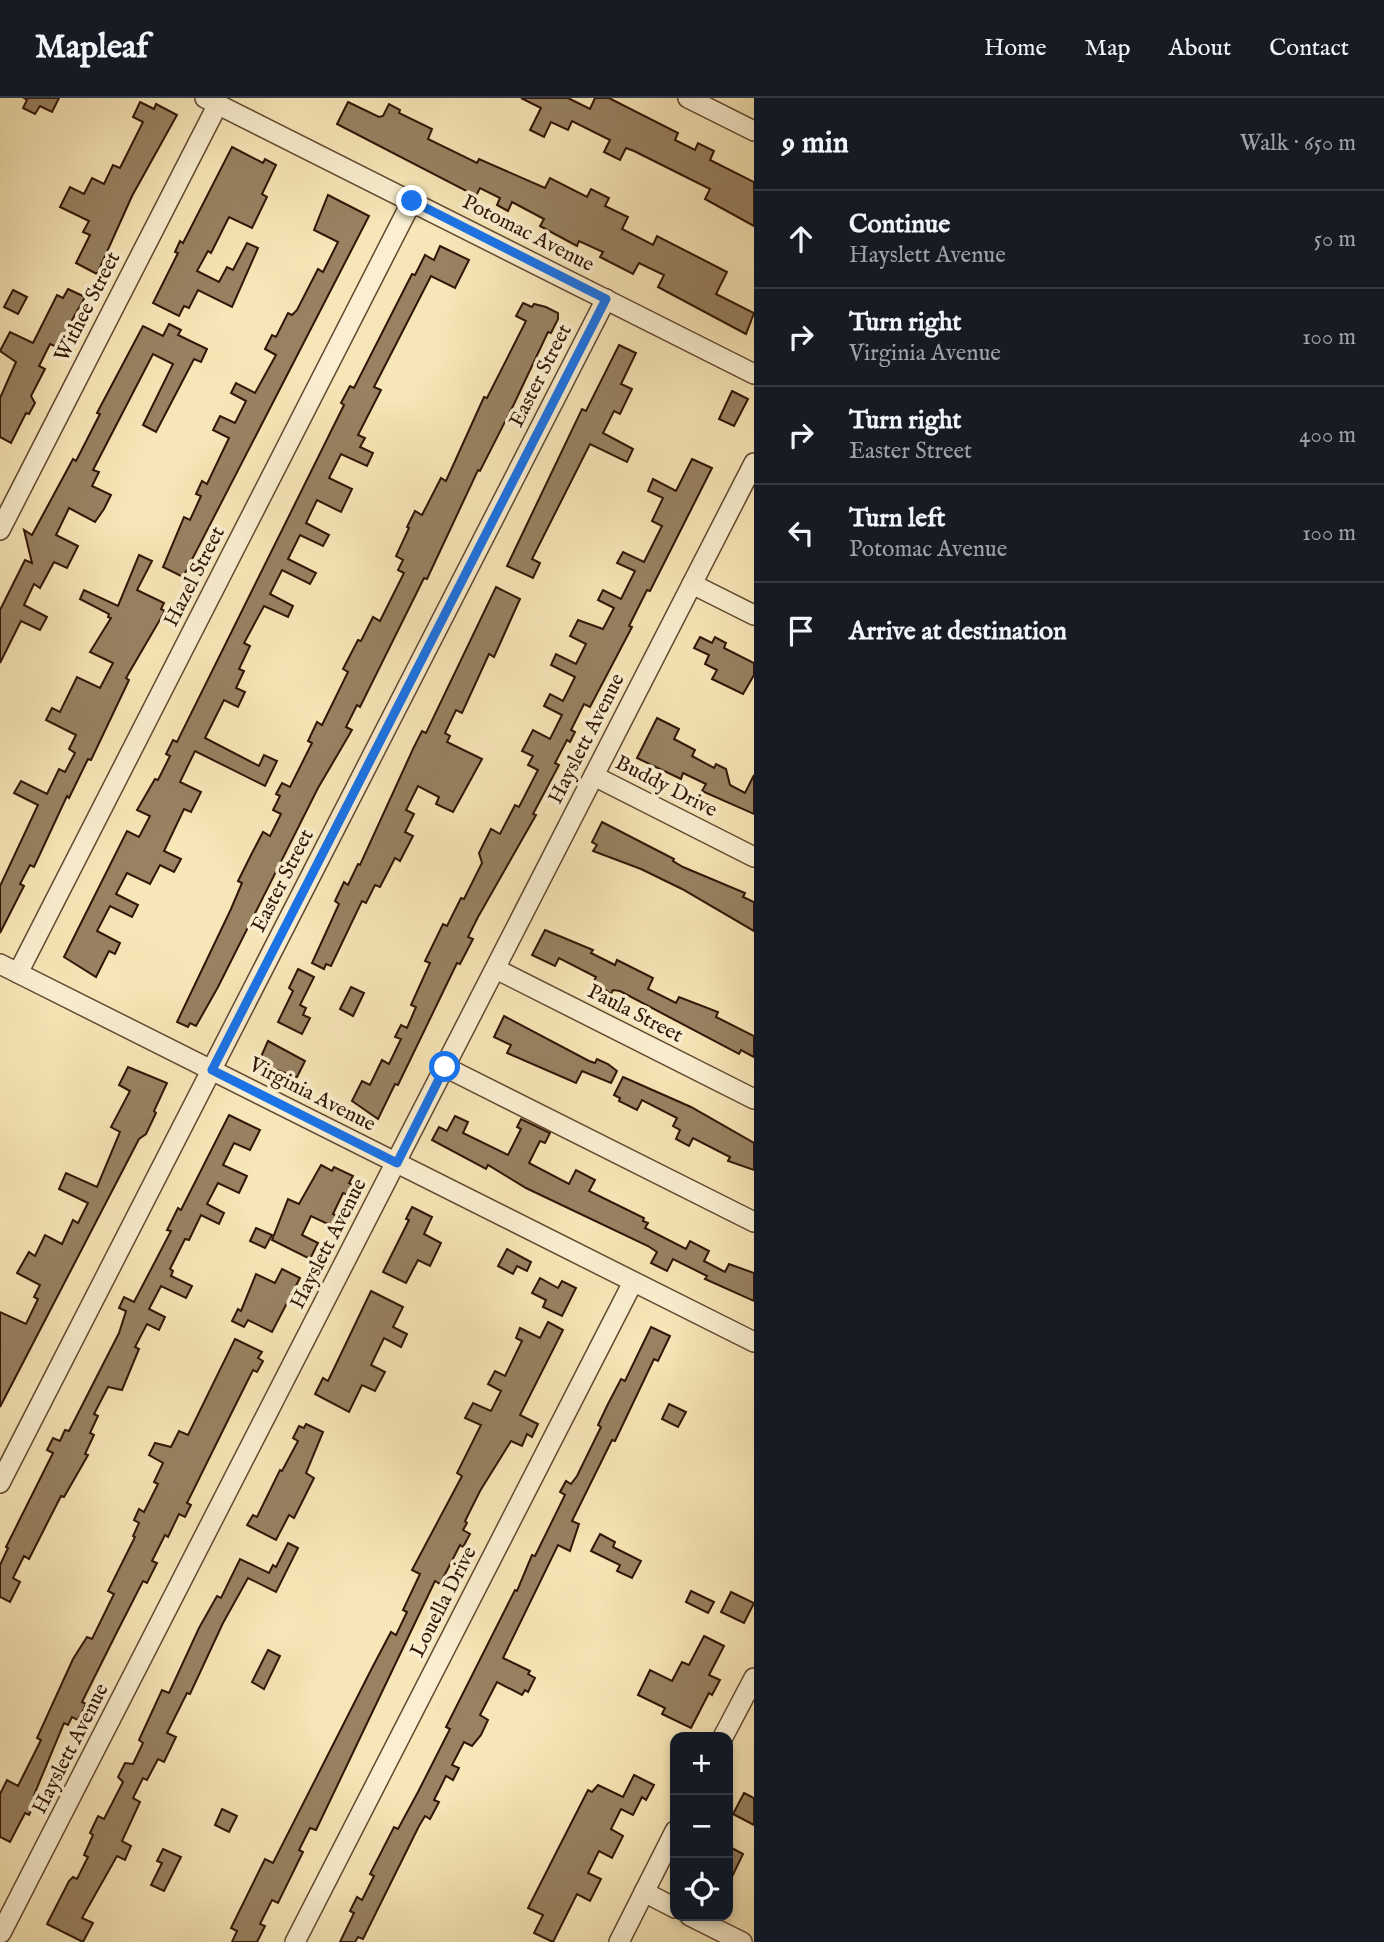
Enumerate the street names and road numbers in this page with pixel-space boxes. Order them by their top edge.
street label: Potomac Avenue [457,189,599,279]
street label: Withee Street [49,247,127,367]
street label: Easter Street [503,320,579,432]
street label: Hazel Street [158,522,232,632]
street label: Hayslett Avenue [542,669,632,809]
street label: Buddy Drive [610,750,722,824]
street label: Easter Street [245,825,321,937]
street label: Paula Street [583,978,687,1050]
street label: Virginia Avenue [243,1051,380,1139]
street label: Hayslett Avenue [284,1174,374,1314]
street label: Louella Drive [405,1542,484,1662]
street label: Hayslett Avenue [26,1679,116,1819]

